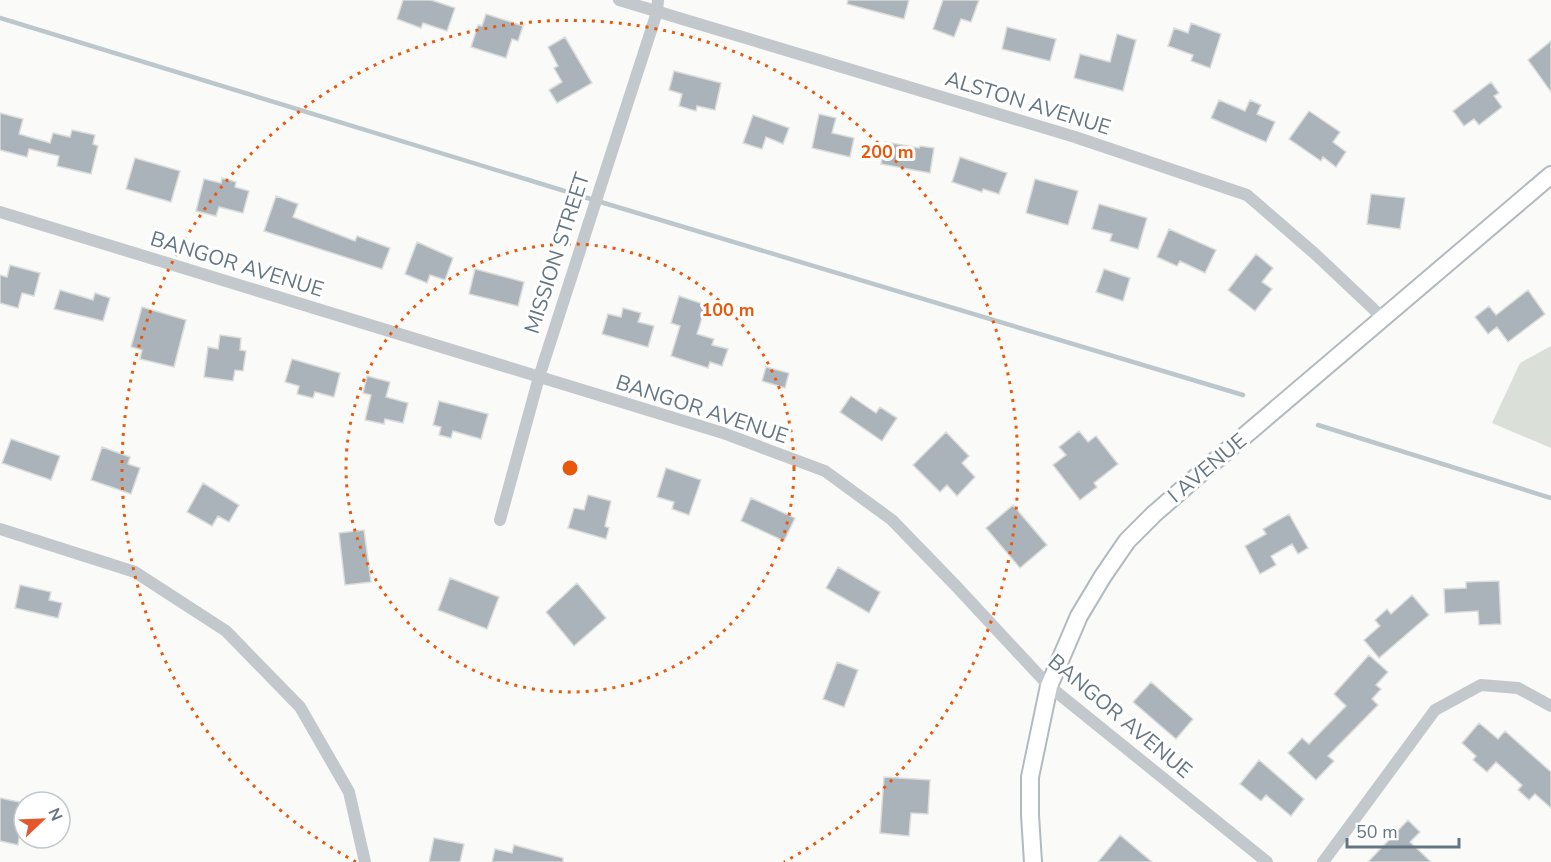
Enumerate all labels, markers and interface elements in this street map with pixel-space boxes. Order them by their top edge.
street label: ALSTON AVENUE [942,65,1114,141]
text: 200 m [860,140,914,164]
street label: MISSION STREET [518,169,596,337]
street label: BANGOR AVENUE [147,224,327,304]
text: 100 m [701,298,755,322]
street label: BANGOR AVENUE [612,368,792,450]
street label: I AVENUE [1162,427,1252,509]
centre of rings [560,458,580,478]
street label: BANGOR AVENUE [1042,648,1198,784]
north arrow [12,790,72,850]
text: N [42,805,67,824]
scale bar [1347,811,1460,849]
text: 50 m [1356,820,1398,844]

